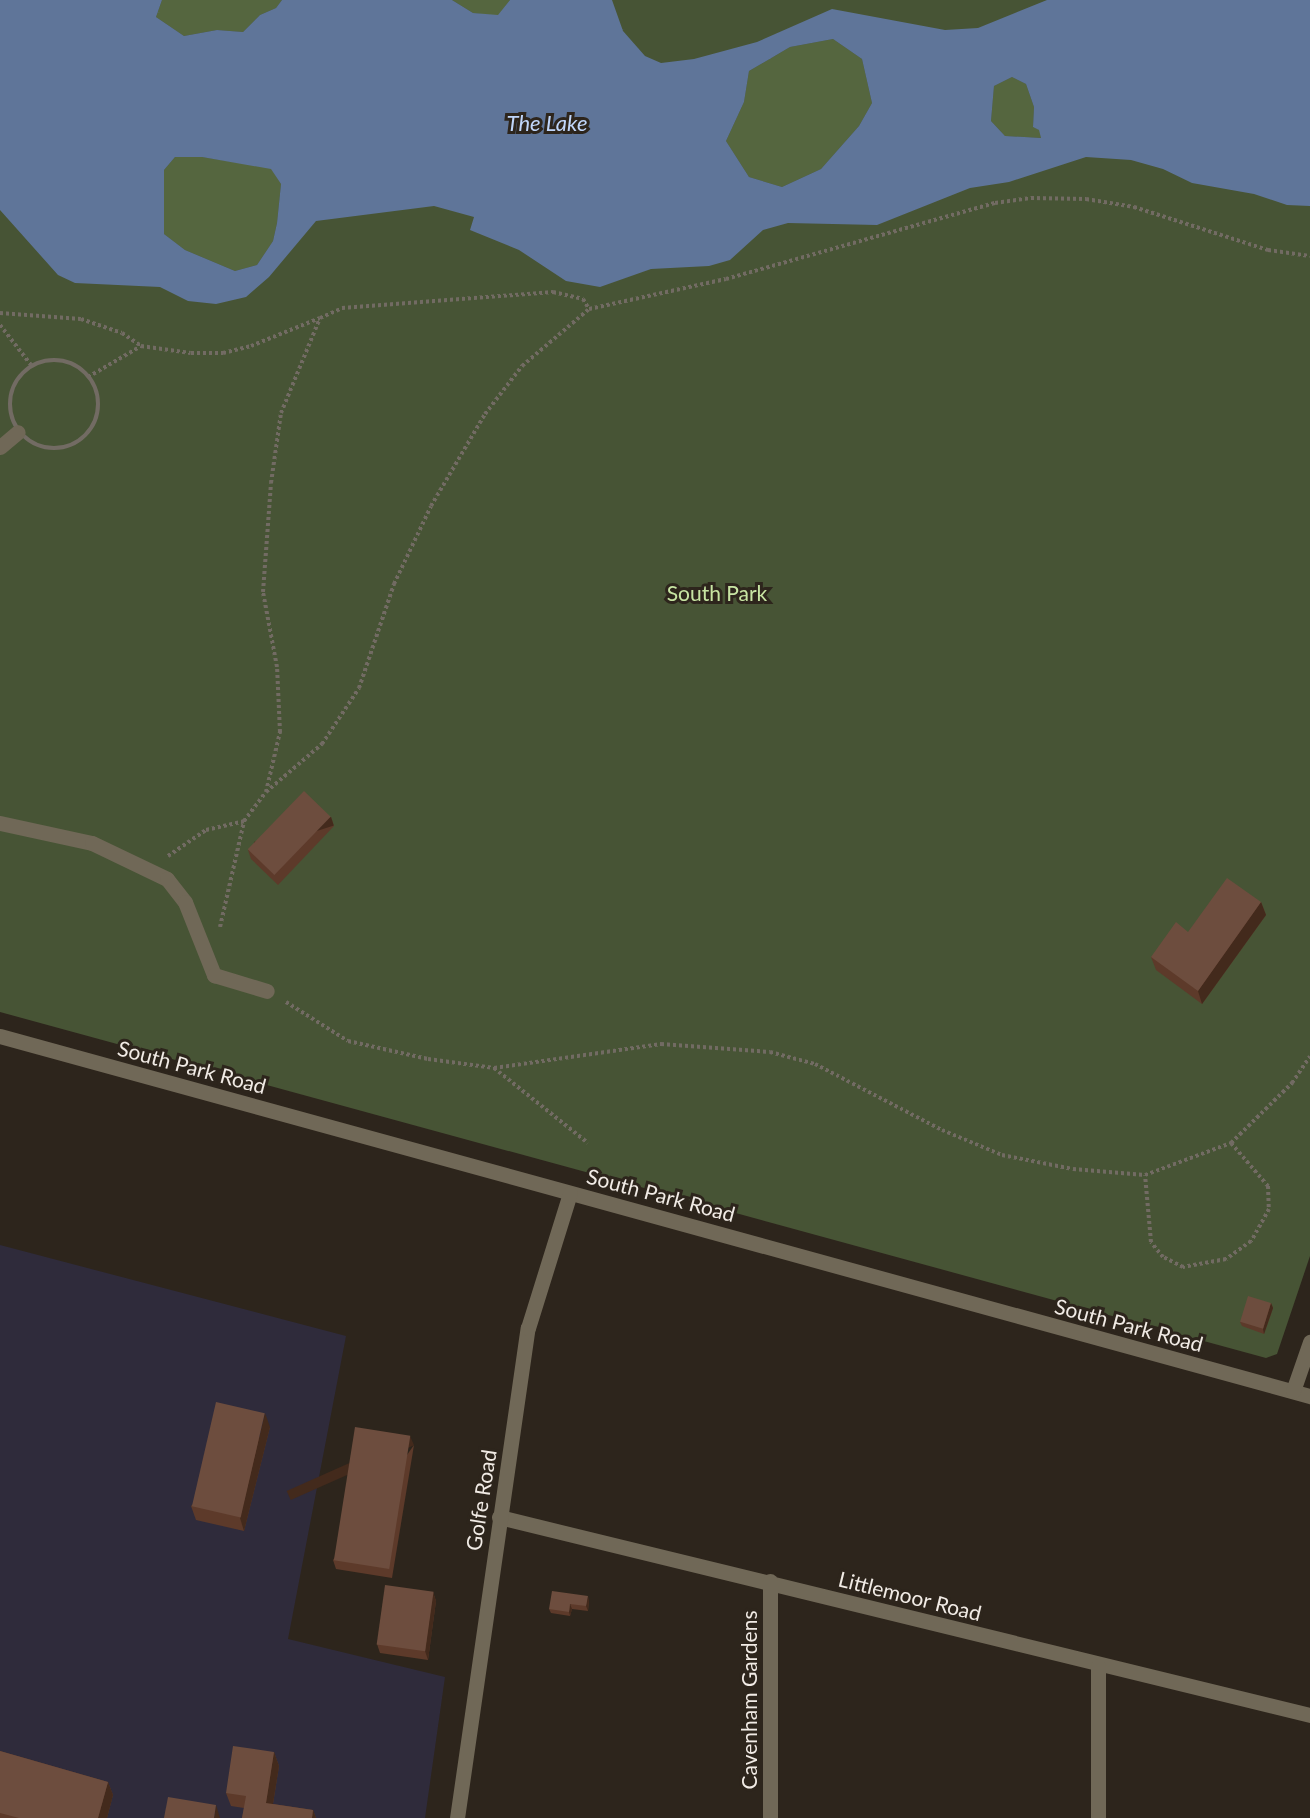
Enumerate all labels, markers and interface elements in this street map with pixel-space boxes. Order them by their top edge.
water label: The Lake [507,110,587,136]
park label: South Park [667,580,767,606]
street label: South Park Road [115,1035,269,1099]
street label: South Park Road [584,1163,738,1227]
street label: South Park Road [1052,1293,1206,1357]
street label: Golfe Road [461,1448,501,1552]
street label: Littlemoor Road [836,1566,984,1626]
street label: Cavenham Gardens [736,1610,762,1790]

